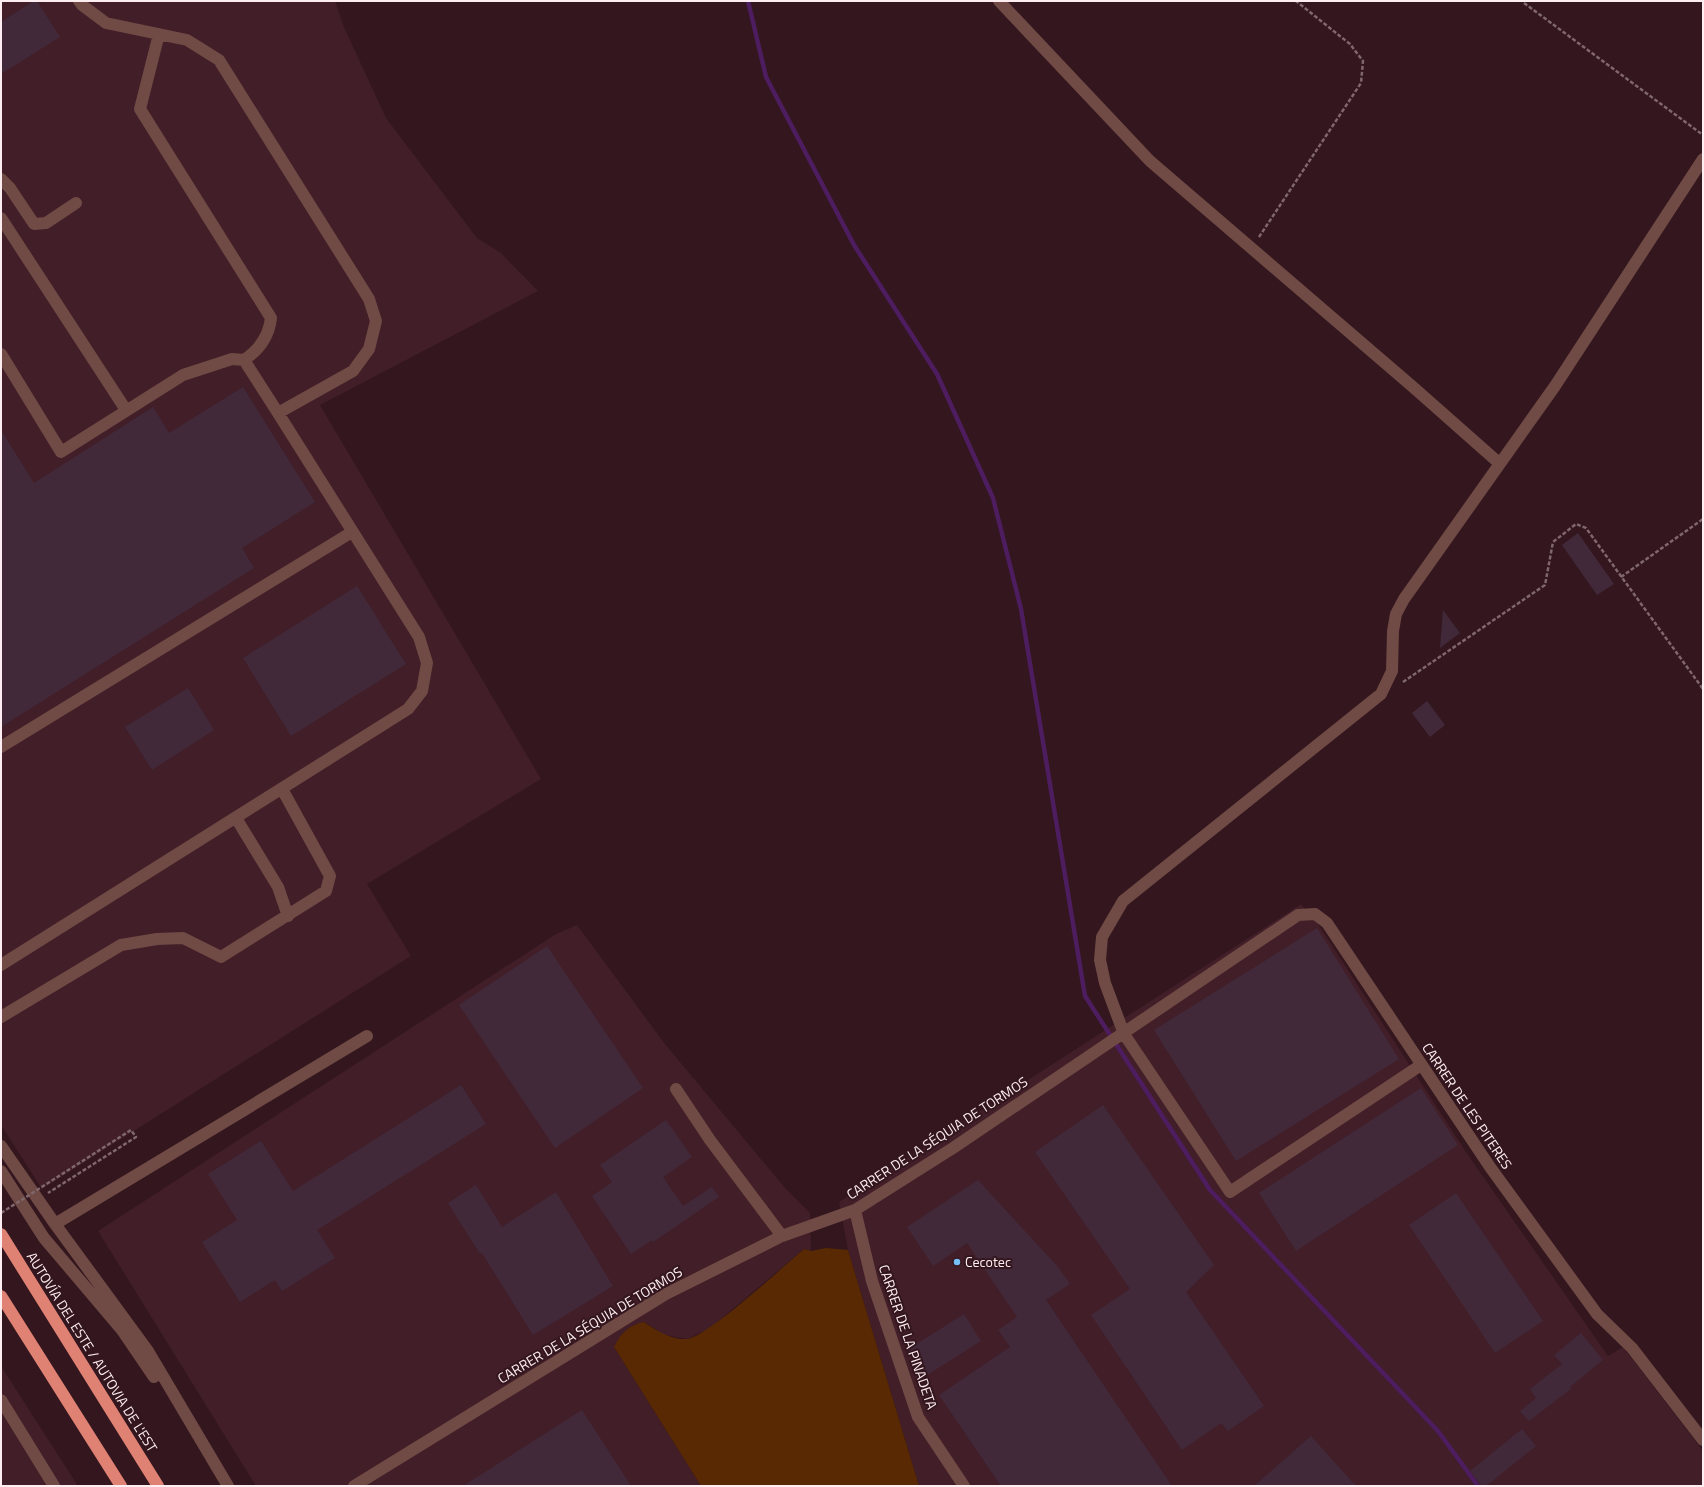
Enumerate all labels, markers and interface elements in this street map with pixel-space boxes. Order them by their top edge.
street label: CARRER DE LES PITERES [1417,1038,1518,1173]
street label: CARRER DE LA SÉQUIA DE TORMOS [842,1071,1032,1204]
street label: AUTOVÍA DEL ESTE / AUTOVIA DE L'EST [22,1248,163,1456]
place label: Cecotec [965,1251,1011,1272]
marker: Cecotec [952,1257,962,1267]
street label: CARRER DE LA SÉQUIA DE TORMOS [493,1261,686,1388]
street label: CARRER DE LA PINADETA [874,1262,943,1413]

